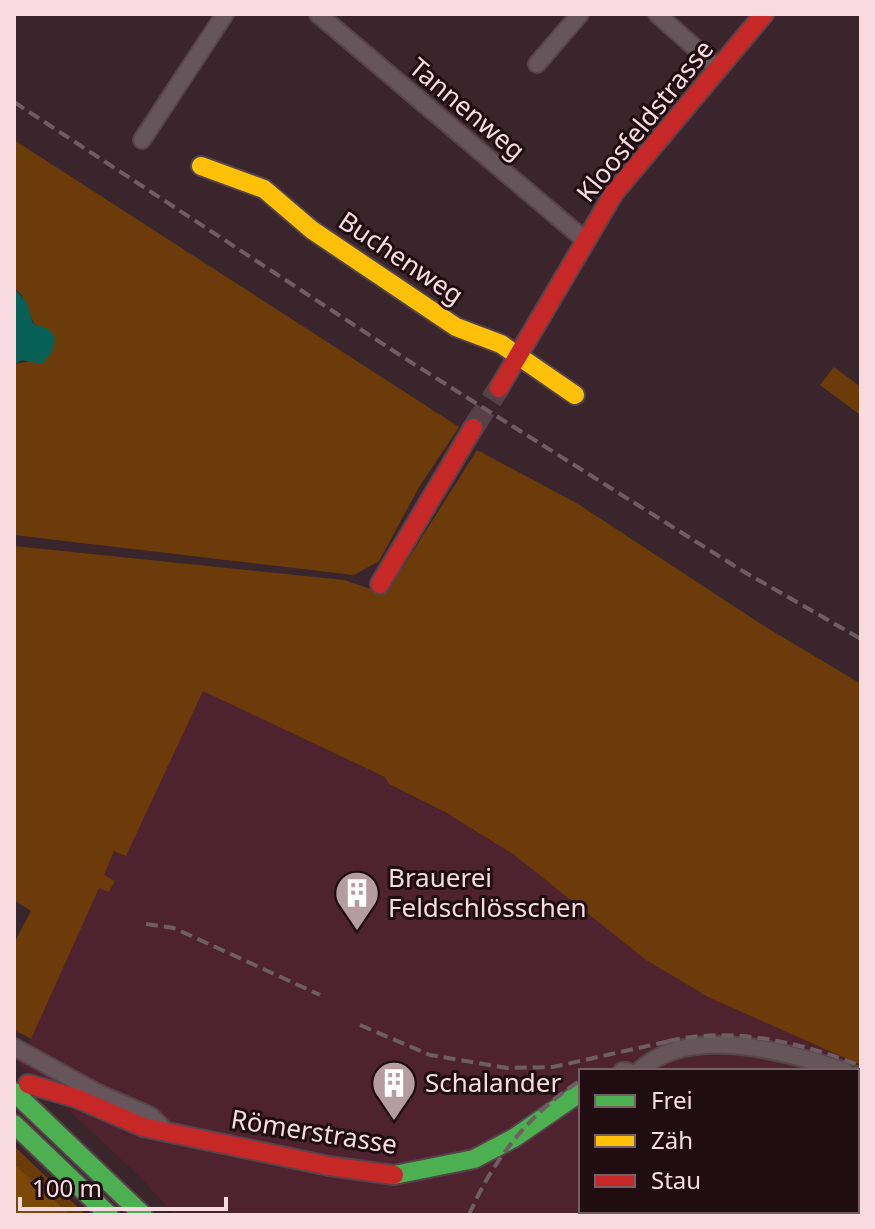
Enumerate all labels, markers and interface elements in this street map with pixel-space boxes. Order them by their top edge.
street label: Kloosfeldstrasse [568,32,721,209]
street label: Tannenweg [402,49,533,167]
street label: Buchenweg [332,202,471,312]
place label: Brauerei Feldschlösschen [388,859,586,925]
building icon: Brauerei Feldschlösschen [333,869,381,932]
building icon: Schalander [370,1059,418,1122]
place label: Schalander [425,1064,561,1100]
legend [579,1069,859,1213]
text: Frei [651,1083,693,1116]
street label: Römerstrasse [228,1100,400,1162]
text: Zäh [651,1123,693,1156]
scale bar [20,1161,226,1211]
text: Stau [651,1163,701,1196]
text: 100 m [32,1171,102,1204]

